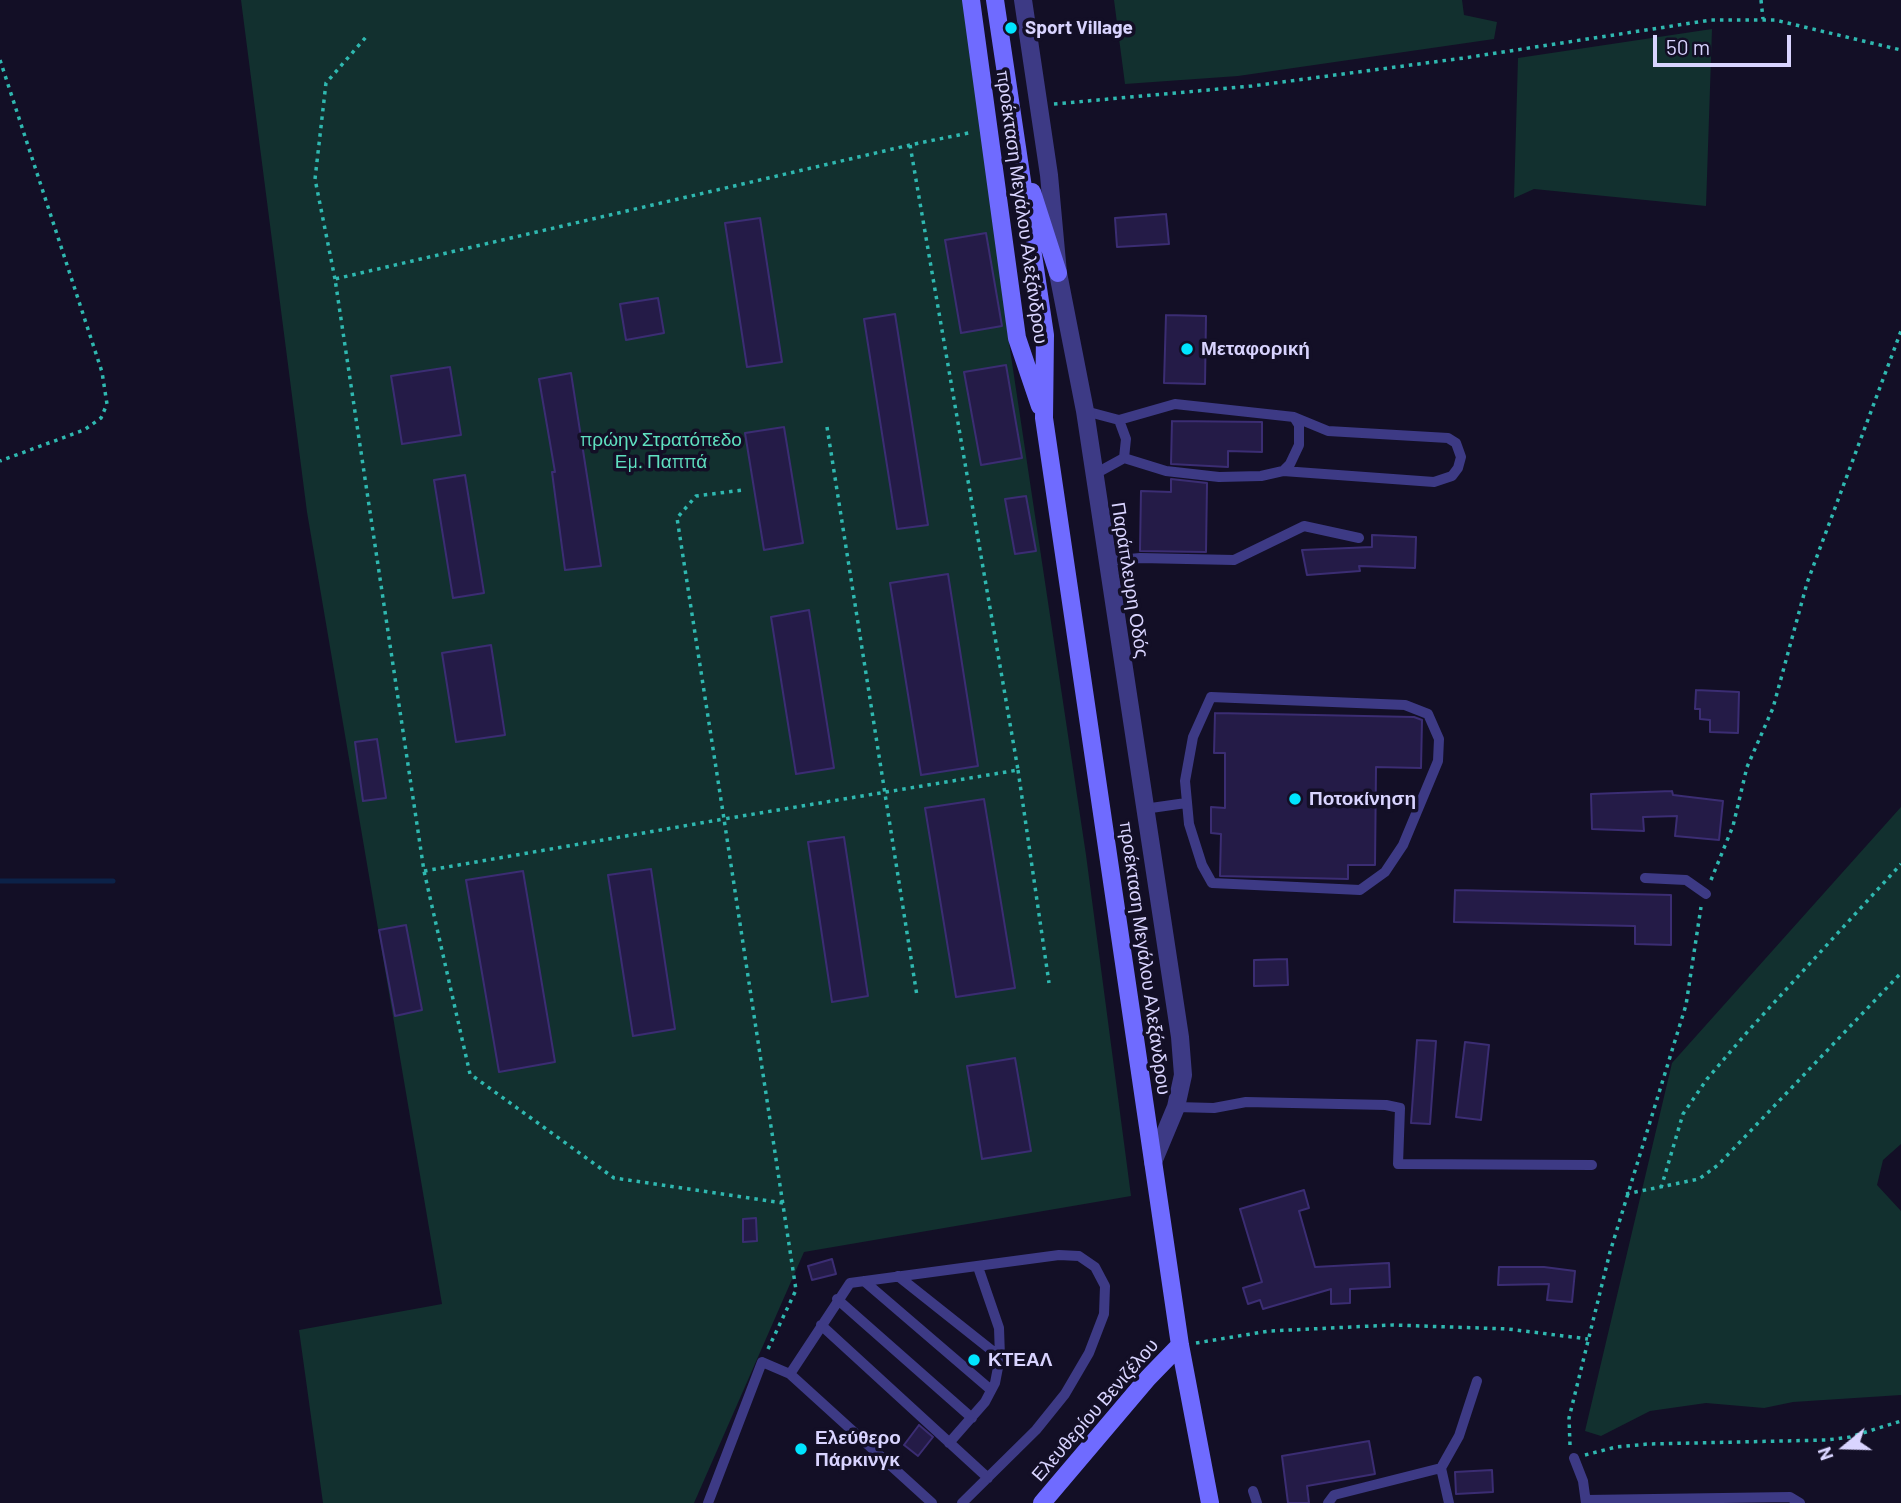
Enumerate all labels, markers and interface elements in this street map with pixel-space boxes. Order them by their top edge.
place label: Sport Village [1025,17,1133,39]
marker: Sport Village [1003,20,1019,36]
scale bar [1656,21,1794,65]
text: 50 m [1666,34,1710,59]
street label: προέκταση Μεγάλου Αλεξάνδρου [991,69,1053,345]
place label: Μεταφορική [1201,338,1310,360]
marker: Μεταφορική [1179,341,1195,357]
park label: πρώην Στρατόπεδο Εμ. Παππά [580,429,742,473]
street label: Παράπλευρη Οδός [1106,500,1154,660]
place label: Ποτοκίνηση [1309,788,1416,810]
marker: Ποτοκίνηση [1287,791,1303,807]
street label: προέκταση Μεγάλου Αλεξάνδρου [1114,820,1176,1096]
street label: Ελευθερίου Βενιζέλου [1027,1334,1163,1486]
place label: ΚΤΕΑΛ [988,1349,1052,1371]
marker: ΚΤΕΑΛ [966,1352,982,1368]
north arrow [1810,1412,1880,1482]
place label: Ελεύθερο Πάρκινγκ [815,1427,901,1471]
marker: Ελεύθερο Πάρκινγκ [793,1441,809,1457]
text: N [1812,1444,1838,1464]

